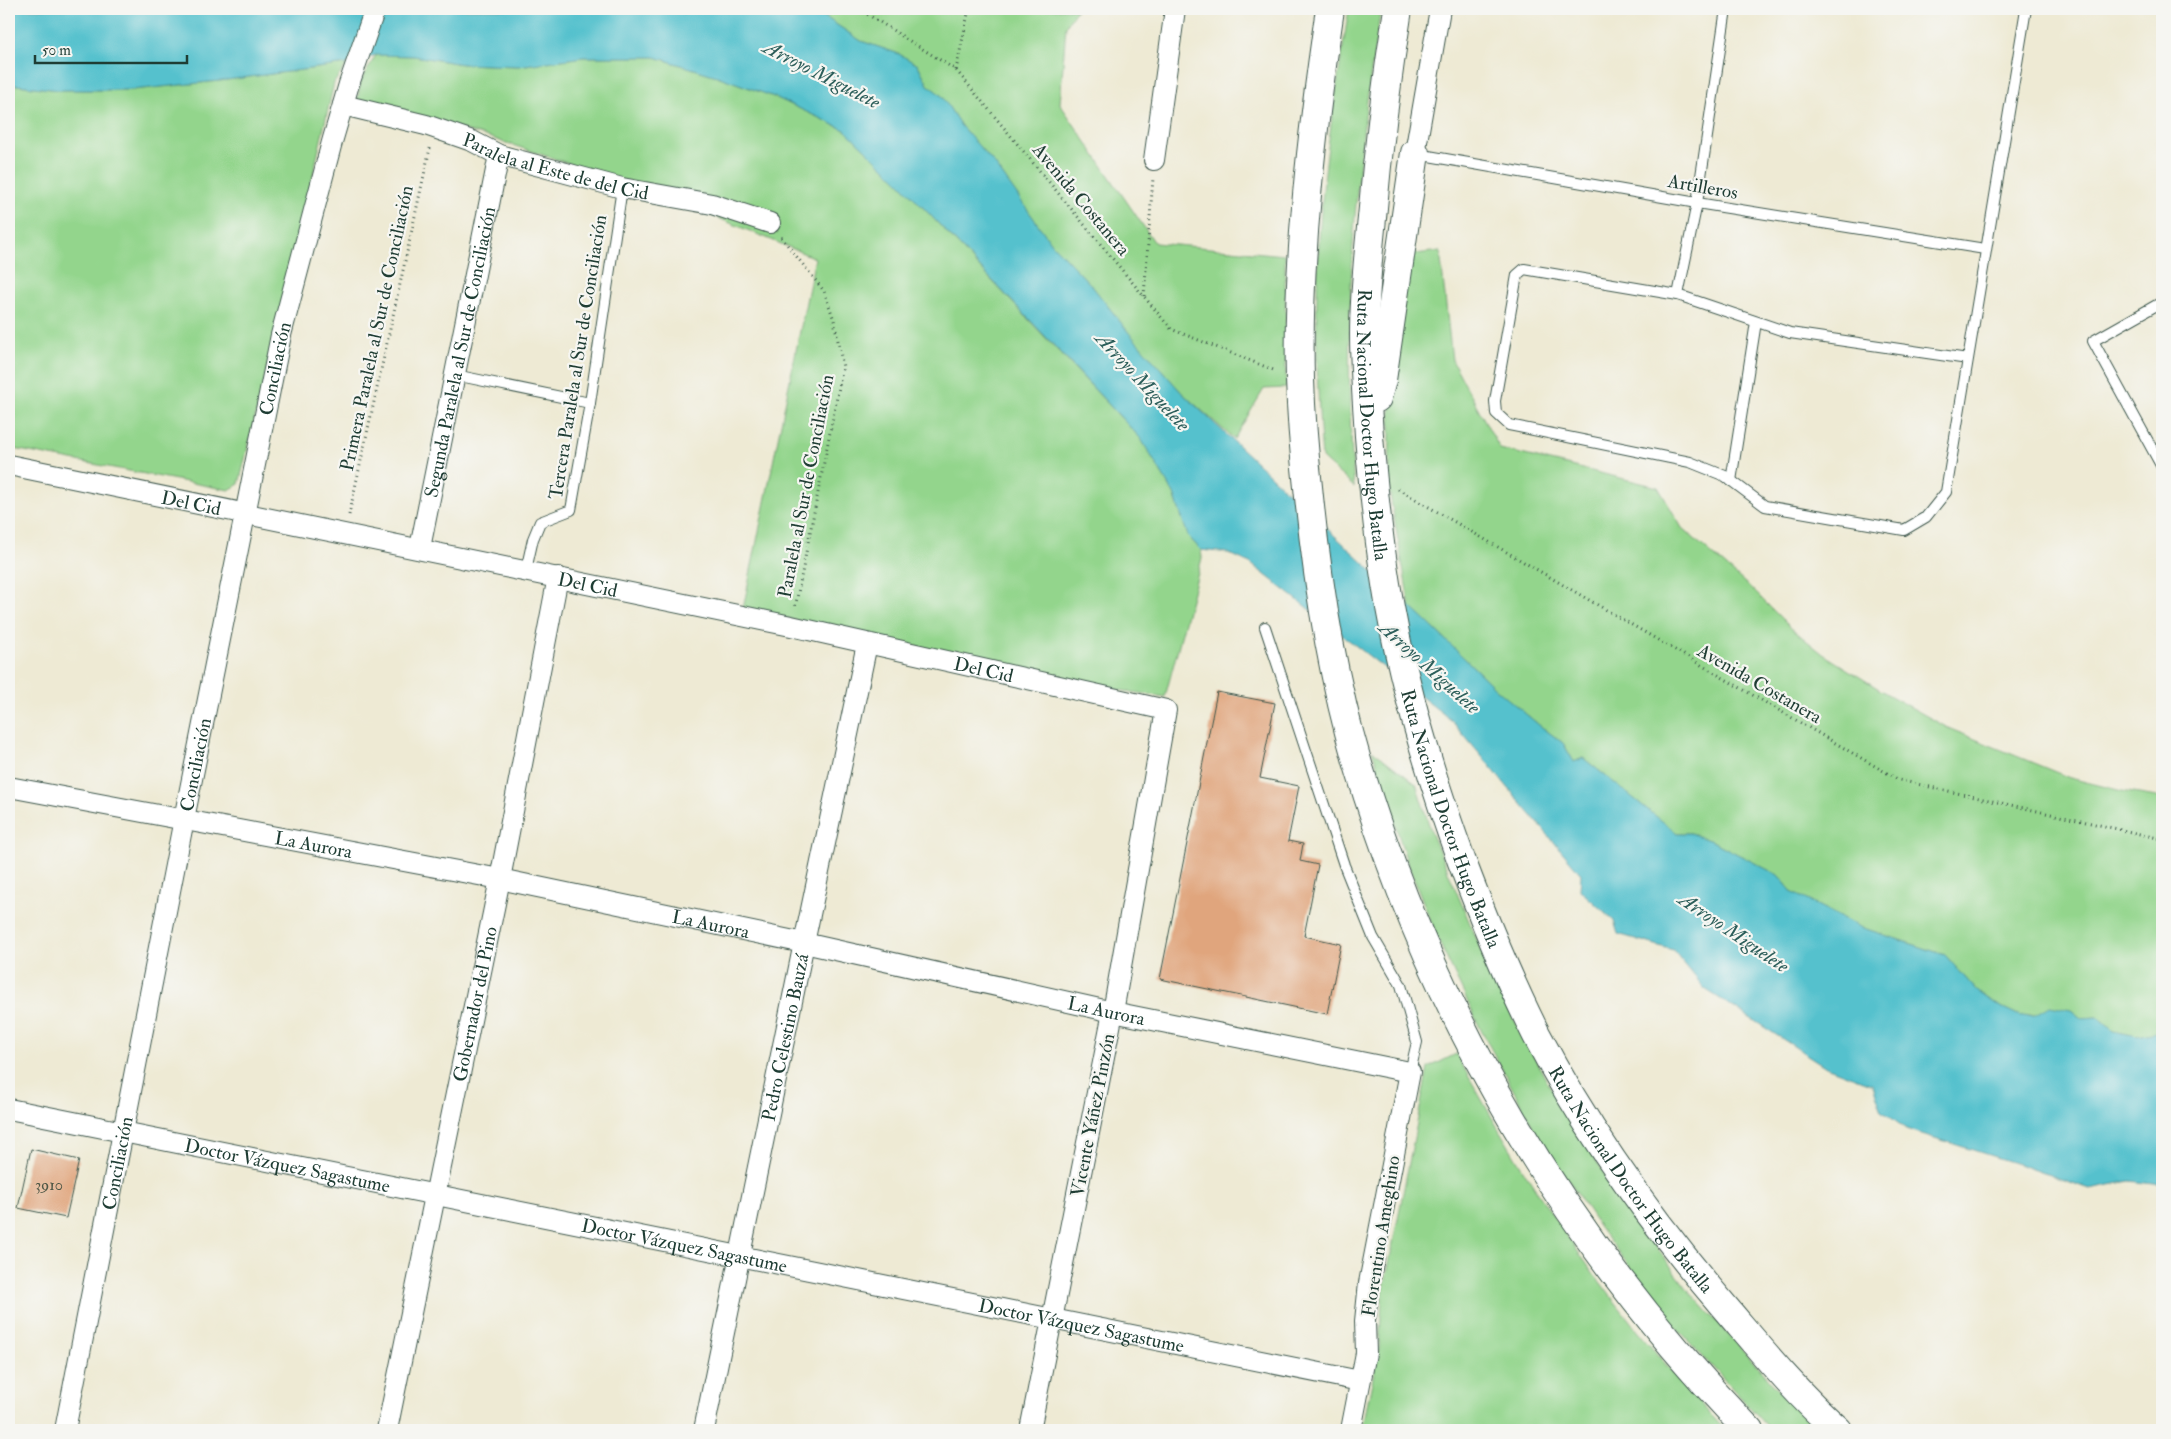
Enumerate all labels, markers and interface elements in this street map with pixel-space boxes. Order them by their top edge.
scale bar [35,32,188,64]
water label: Arroyo Miguelete [757,33,885,115]
text: 50 m [42,41,71,60]
street label: Paralela al Este de del Cid [459,128,651,206]
street label: Avenida Costanera [1027,138,1135,261]
street label: Artilleros [1665,169,1740,205]
street label: Primera Paralela al Sur de Conciliación [335,183,419,473]
street label: Segunda Paralela al Sur de Conciliación [419,204,501,500]
street label: Tercera Paralela al Sur de Conciliación [544,213,612,501]
street label: Ruta Nacional Doctor Hugo Batalla [1351,288,1393,562]
street label: Conciliación [254,319,297,418]
water label: Arroyo Miguelete [1089,325,1196,437]
street label: Paralela al Sur de Conciliación [773,372,839,600]
street label: Del Cid [159,486,224,521]
street label: Del Cid [556,567,620,603]
water label: Arroyo Miguelete [1372,614,1486,720]
street label: Avenida Costanera [1692,638,1826,729]
street label: Del Cid [952,652,1016,689]
street label: Ruta Nacional Doctor Hugo Batalla [1395,687,1506,952]
street label: Conciliación [175,716,217,814]
street label: La Aurora [273,826,354,864]
water label: Arroyo Miguelete [1672,885,1794,979]
street label: La Aurora [670,905,752,944]
street label: Gobernador del Pino [448,924,503,1084]
street label: Pedro Celestino Bauzá [757,951,815,1123]
street label: La Aurora [1065,991,1147,1031]
street label: Vicente Yáñez Pinzón [1065,1031,1121,1199]
street label: Ruta Nacional Doctor Hugo Batalla [1543,1062,1719,1298]
street label: Conciliación [97,1114,139,1212]
street label: Doctor Vázquez Sagastume [182,1134,392,1198]
street label: Florentino Ameghino [1356,1154,1406,1318]
house number: 3910 [35,1175,63,1195]
street label: Doctor Vázquez Sagastume [579,1214,789,1278]
street label: Doctor Vázquez Sagastume [976,1293,1186,1358]

